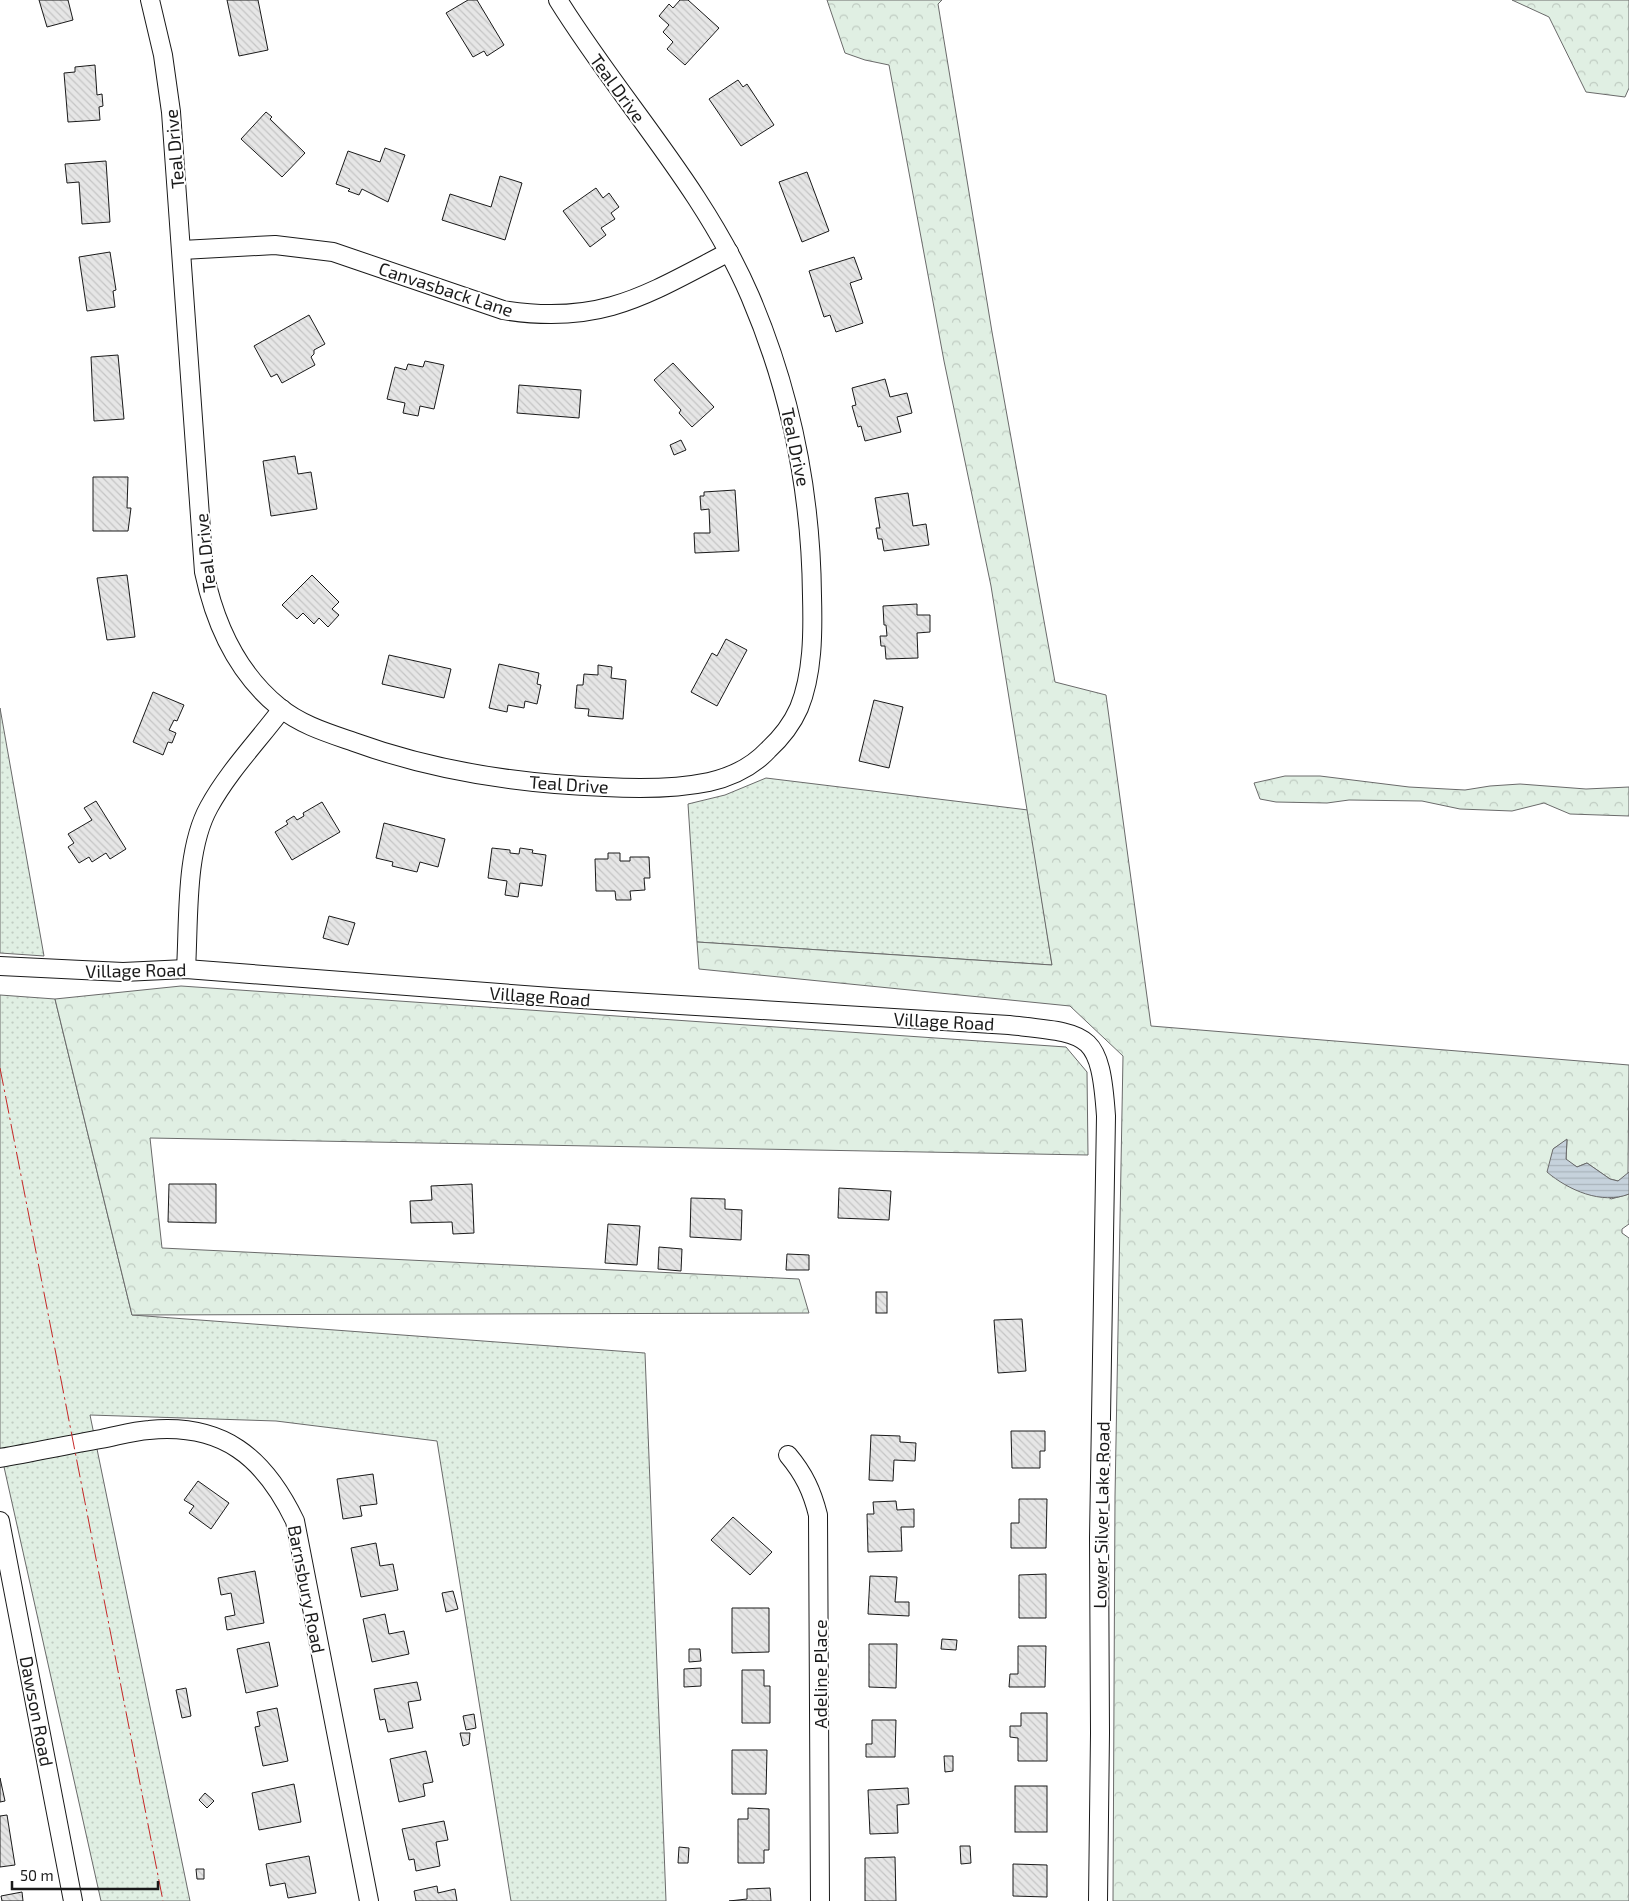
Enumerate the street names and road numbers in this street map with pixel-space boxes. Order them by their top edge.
street label: Teal Drive [586,49,650,127]
street label: Teal Drive [160,108,188,190]
street label: Canvasback Lane [376,257,516,321]
street label: Teal Drive [777,406,815,488]
street label: Teal Drive [190,512,220,594]
street label: Teal Drive [529,770,609,798]
street label: Village Road [85,958,187,982]
street label: Village Road [489,982,591,1010]
street label: Village Road [893,1007,995,1035]
street label: Lower Silver Lake Road [1088,1421,1114,1609]
street label: Barnsbury Road [284,1523,330,1655]
street label: Adeline Place [809,1619,831,1729]
street label: Dawson Road [16,1654,58,1768]

